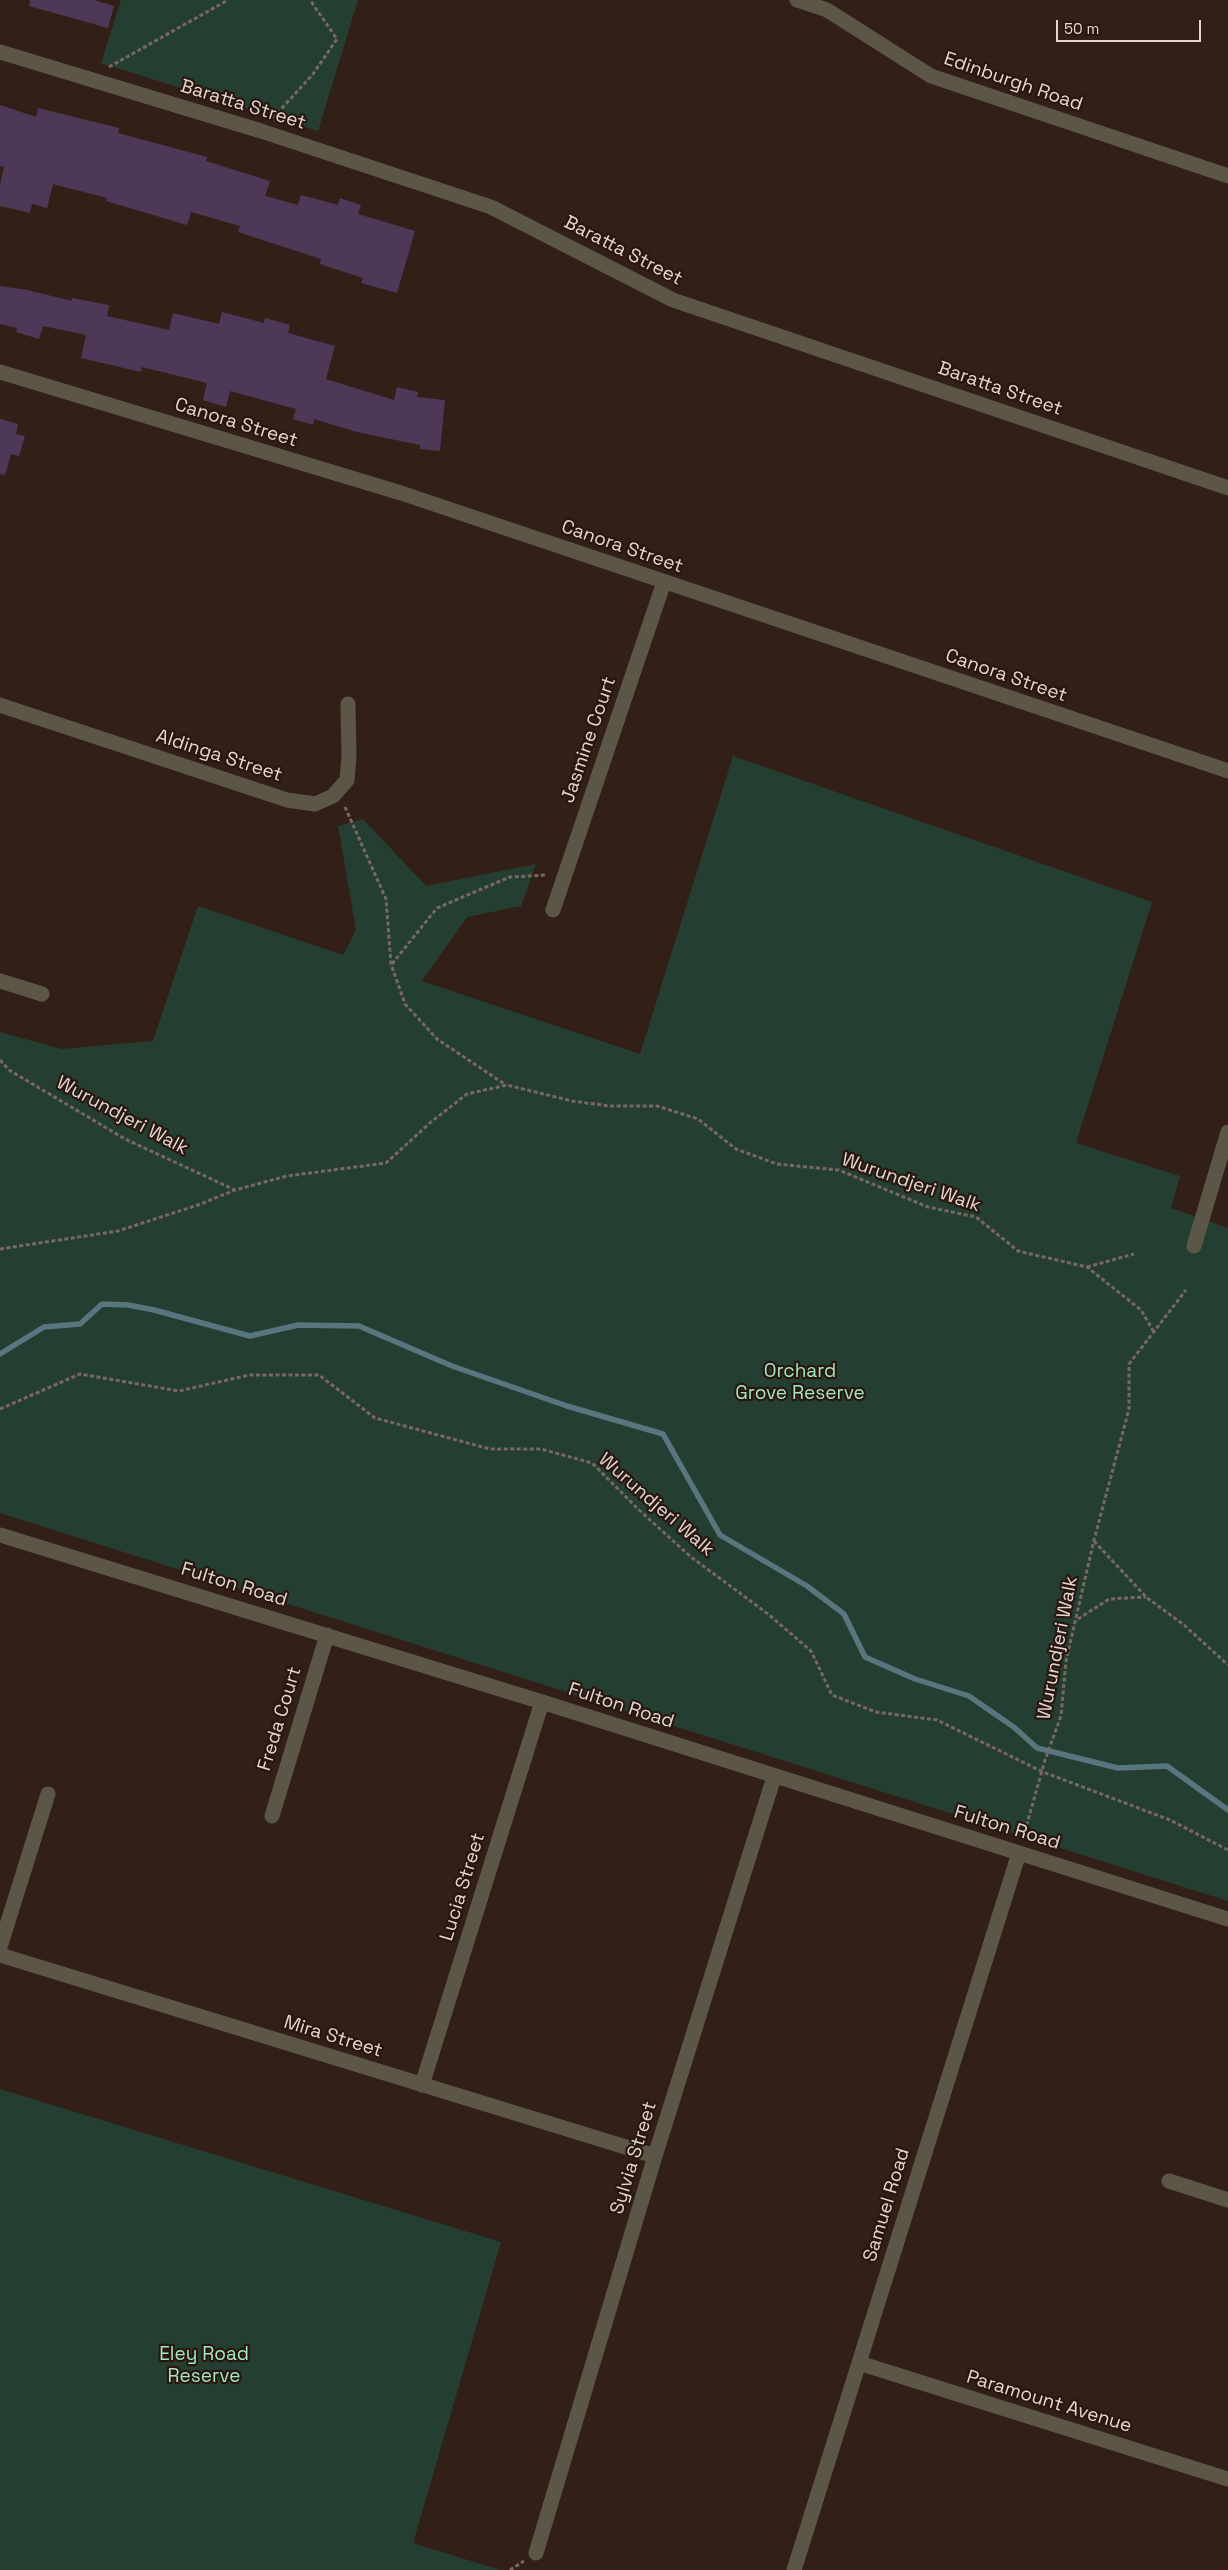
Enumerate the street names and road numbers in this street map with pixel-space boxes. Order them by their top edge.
street label: Edinburgh Road [941,48,1085,116]
street label: Baratta Street [178,75,308,135]
street label: Baratta Street [560,211,686,291]
street label: Baratta Street [935,357,1065,421]
street label: Canora Street [172,393,300,453]
street label: Canora Street [558,516,686,578]
street label: Canora Street [942,645,1070,707]
street label: Jasmine Court [557,674,621,806]
street label: Aldinga Street [153,725,285,787]
street label: Wurundjeri Walk [52,1072,192,1160]
street label: Wurundjeri Walk [838,1148,984,1218]
street label: Wurundjeri Walk [594,1449,718,1561]
street label: Fulton Road [178,1558,290,1612]
street label: Wurundjeri Walk [1033,1574,1083,1722]
street label: Freda Court [253,1664,307,1774]
street label: Fulton Road [565,1678,677,1734]
street label: Fulton Road [951,1801,1063,1855]
street label: Lucia Street [436,1830,490,1944]
street label: Mira Street [281,2011,385,2063]
street label: Sylvia Street [606,2099,662,2217]
street label: Samuel Road [859,2145,915,2265]
street label: Paramount Avenue [964,2366,1134,2438]

